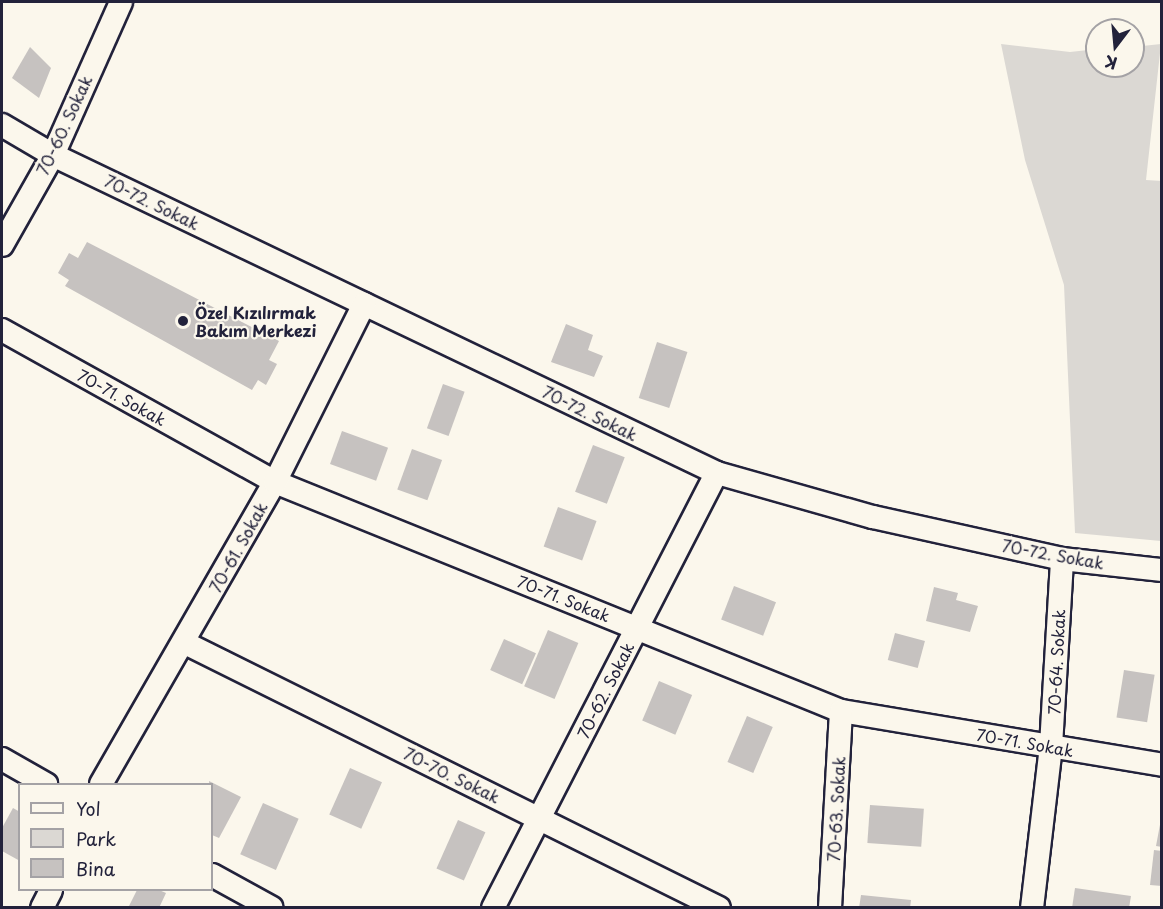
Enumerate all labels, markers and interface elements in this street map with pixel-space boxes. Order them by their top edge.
north arrow [1085,18,1145,78]
text: K [1102,50,1120,77]
street label: 70-60. Sokak [32,72,96,178]
street label: 70-72. Sokak [101,170,203,234]
place label: Özel Kızılırmak Bakım Merkezi [195,302,318,340]
marker: Özel Kızılırmak Bakım Merkezi [176,314,190,328]
street label: 70-71. Sokak [74,364,170,430]
street label: 70-72. Sokak [539,381,641,445]
street label: 70-61. Sokak [205,497,271,597]
street label: 70-72. Sokak [1000,535,1106,573]
street label: 70-71. Sokak [514,570,614,626]
street label: 70-64. Sokak [1044,608,1068,716]
street label: 70-62. Sokak [572,638,638,742]
street label: 70-71. Sokak [974,724,1076,760]
street label: 70-70. Sokak [401,743,503,807]
street label: 70-63. Sokak [824,755,848,863]
legend [18,783,213,891]
text: Yol [76,795,101,822]
text: Park [76,825,116,852]
text: Bina [76,855,115,882]

